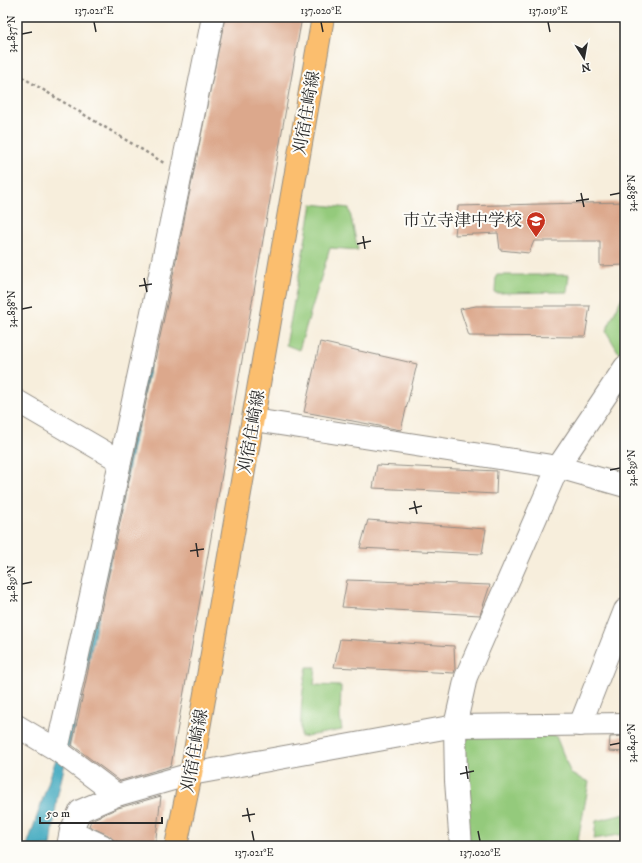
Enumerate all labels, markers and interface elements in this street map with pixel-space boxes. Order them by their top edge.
text: 137.021°E [74,5,114,17]
text: 137.020°E [301,5,341,17]
text: 137.019°E [528,5,568,17]
text: 34.837°N [6,15,18,53]
north arrow [564,38,604,78]
text: N [580,59,591,75]
street label: 刈宿住崎線 [289,69,325,157]
text: 34.838°N [626,174,638,212]
place label: 市立寺津中学校 [403,210,522,232]
school or university icon: 市立寺津中学校 [525,210,547,238]
text: 34.838°N [6,290,18,328]
street label: 刈宿住崎線 [234,388,270,476]
text: 34.839°N [626,449,638,487]
text: 34.839°N [6,565,18,603]
street label: 刈宿住崎線 [177,707,213,795]
text: 34.840°N [626,723,638,763]
scale bar [40,799,162,825]
text: 50 m [46,806,70,821]
text: 137.021°E [234,847,274,859]
text: 137.020°E [460,847,500,859]

